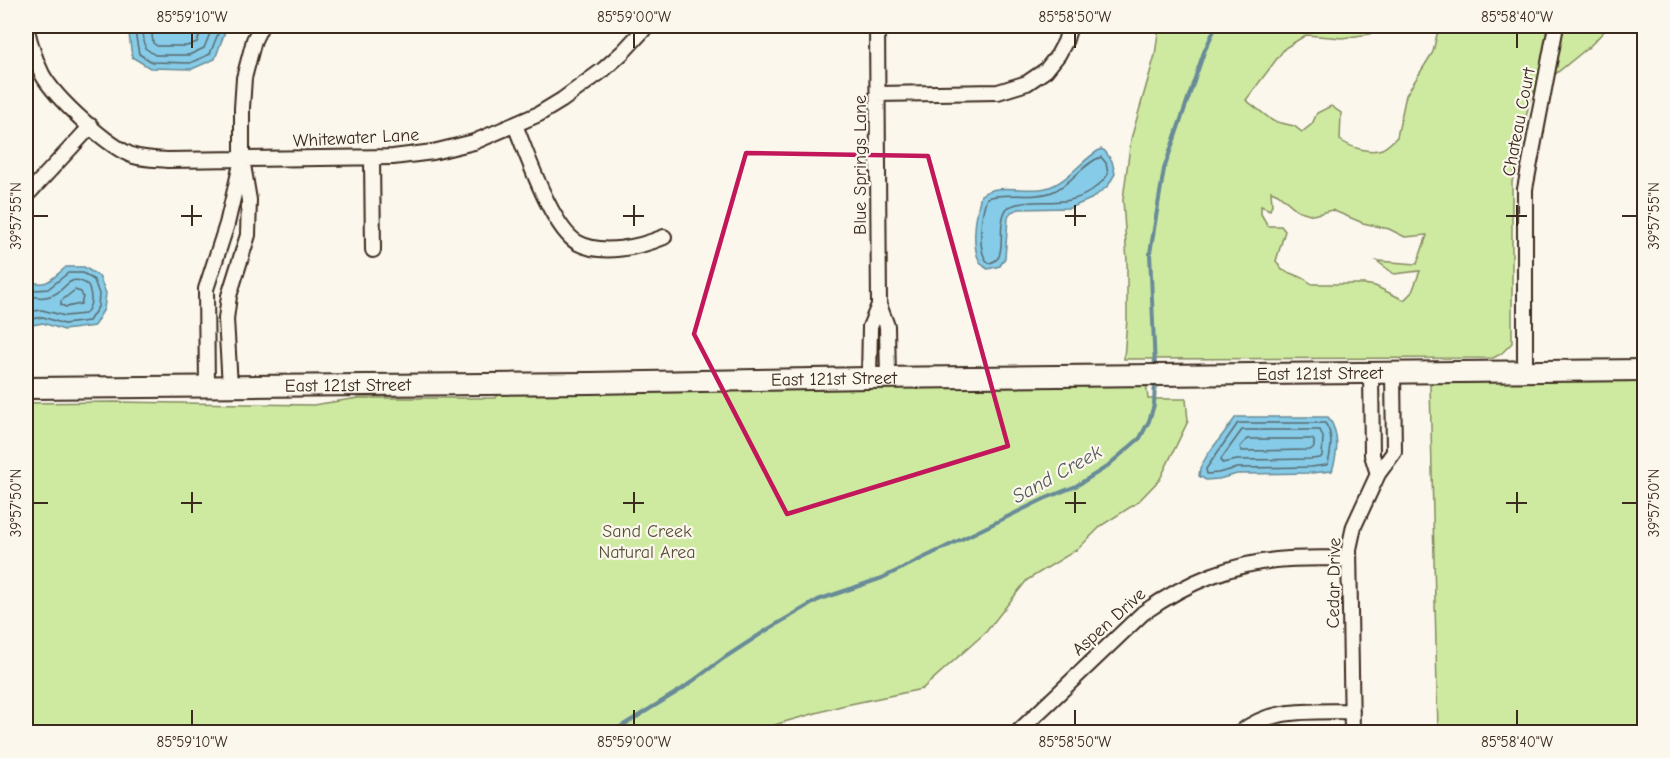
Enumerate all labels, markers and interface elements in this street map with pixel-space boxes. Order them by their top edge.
text: 85°59'10"W [157,8,227,26]
text: 85°59'00"W [597,8,671,26]
text: 85°58'50"W [1039,8,1111,26]
text: 85°58'40"W [1481,8,1553,26]
street label: Chateau Court [1498,65,1540,178]
street label: Blue Springs Lane [850,95,871,235]
street label: Whitewater Lane [292,124,420,152]
text: 39°57'55"N [7,182,25,250]
text: 39°57'55"N [1645,182,1663,250]
street label: East 121st Street [1257,362,1384,384]
street label: East 121st Street [771,367,898,390]
street label: East 121st Street [285,374,412,396]
water label: Sand Creek [1008,440,1106,508]
text: 39°57'50"N [7,469,25,537]
text: 39°57'50"N [1645,469,1663,537]
park label: Sand Creek Natural Area [598,521,696,563]
street label: Cedar Drive [1323,537,1345,629]
street label: Aspen Drive [1068,584,1150,660]
text: 85°59'10"W [157,733,227,751]
text: 85°59'00"W [597,733,671,751]
text: 85°58'50"W [1039,733,1111,751]
text: 85°58'40"W [1481,733,1553,751]

